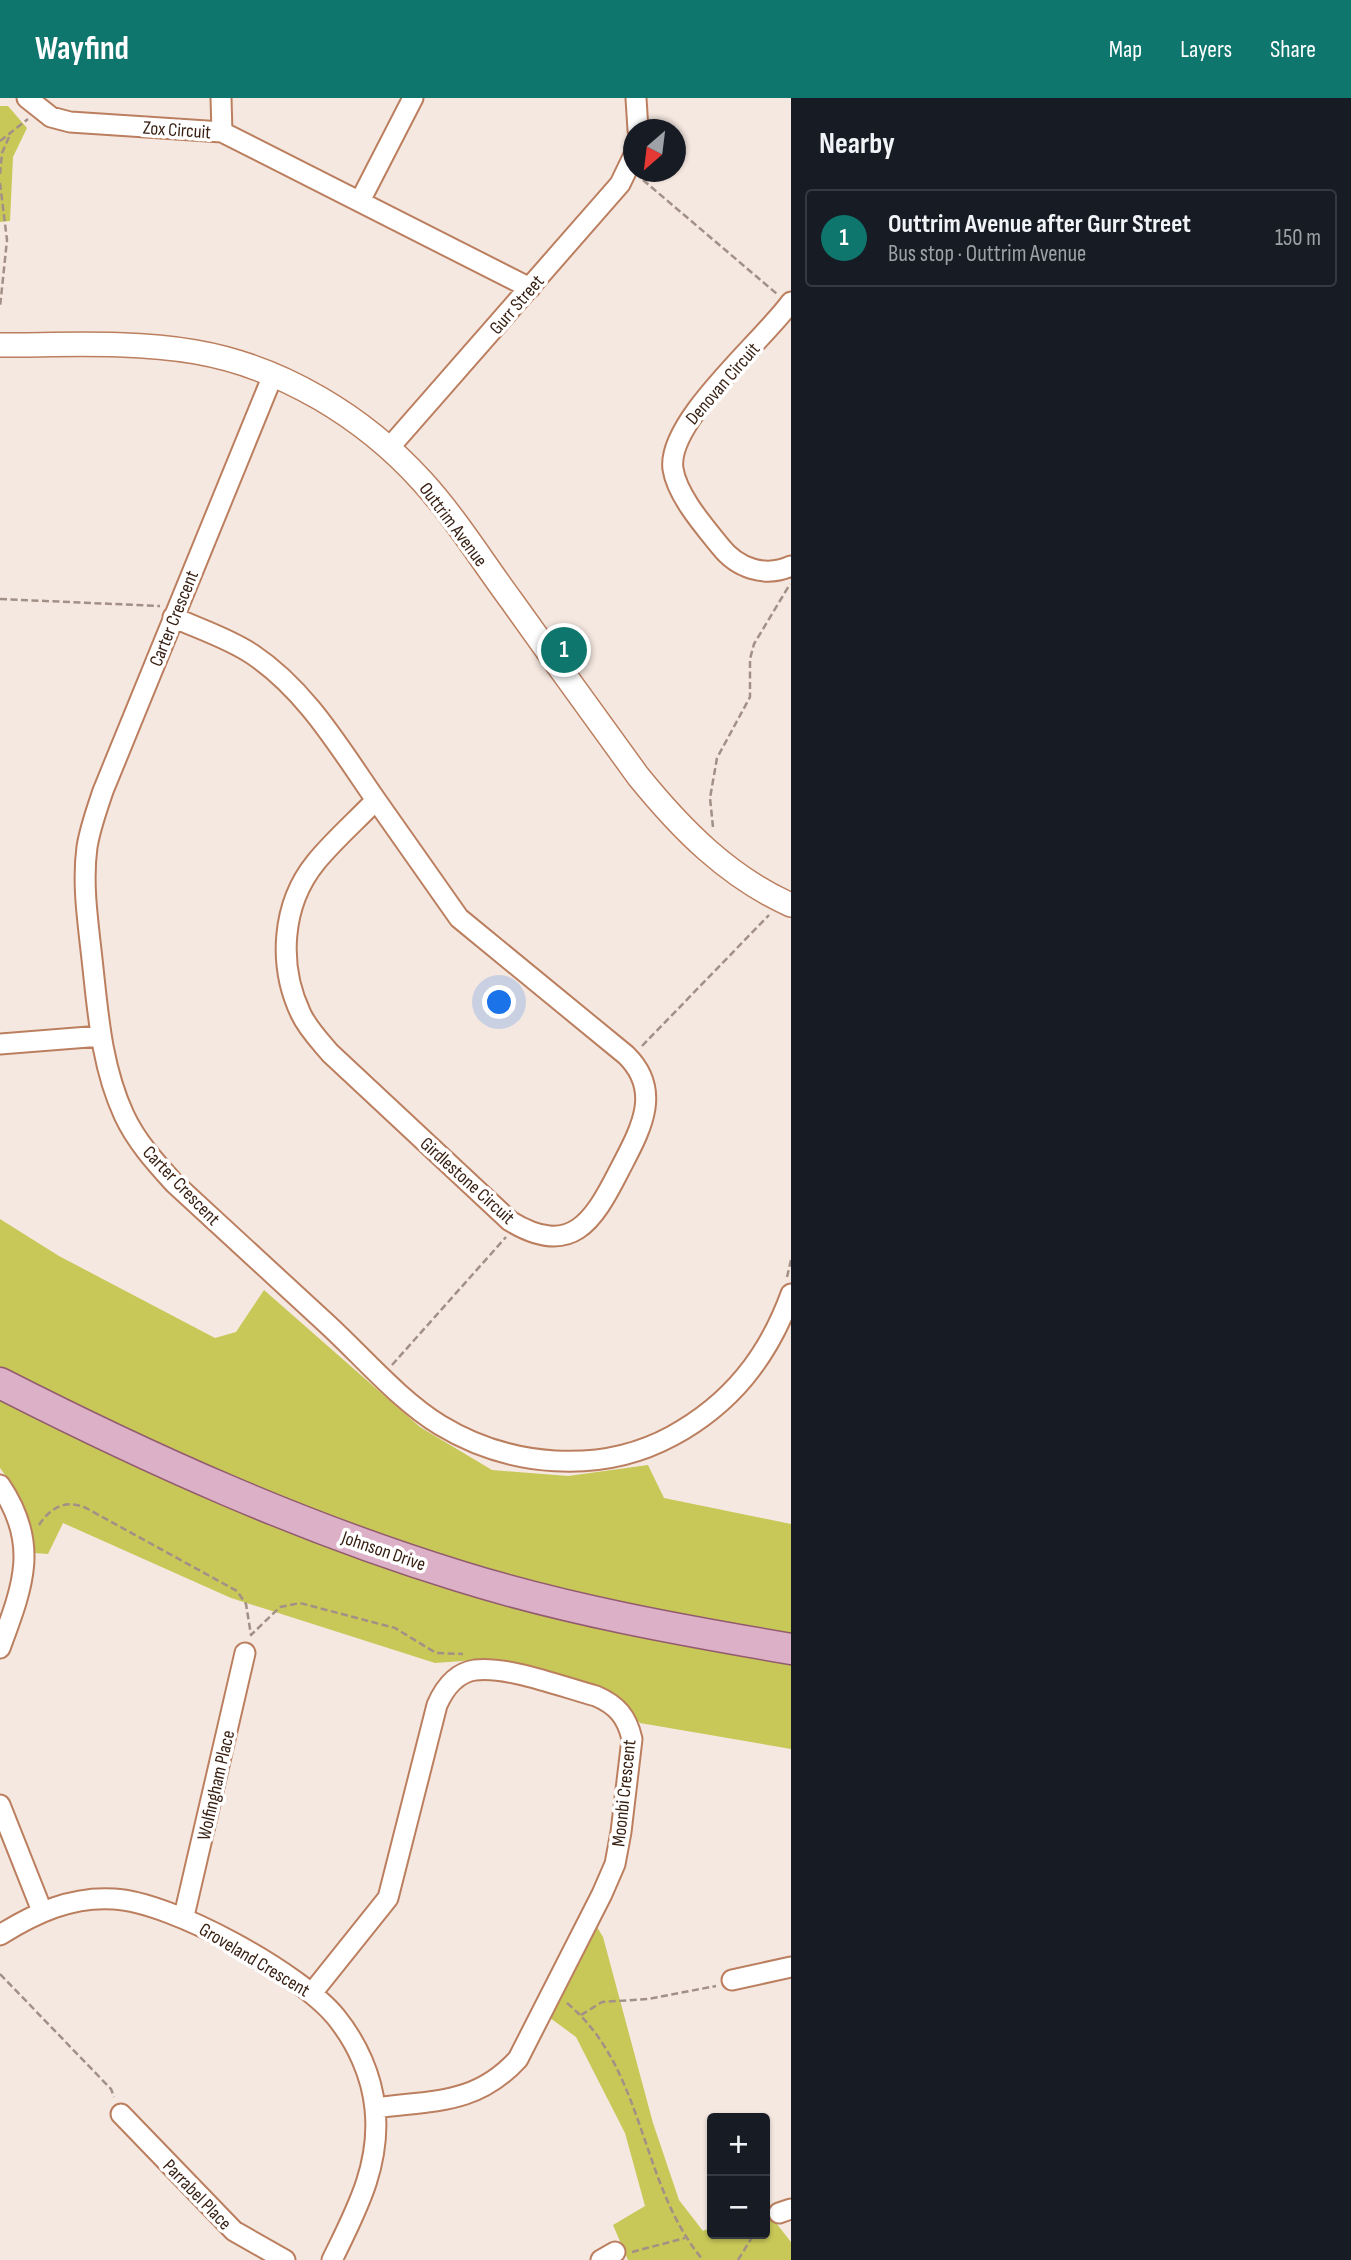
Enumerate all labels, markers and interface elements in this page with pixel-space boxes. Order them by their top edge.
text: Wayfind [35,29,129,69]
text: Map [1109,35,1142,64]
text: Layers [1180,35,1232,64]
text: Share [1270,35,1316,64]
street label: Zox Circuit [142,117,212,144]
north arrow [623,119,686,182]
text: Nearby [819,126,895,162]
text: Outtrim Avenue after Gurr Street [888,209,1191,240]
text: 1 [839,224,849,252]
text: 150 m [1275,224,1321,252]
text: Bus stop · Outtrim Avenue [888,240,1086,268]
street label: Gurr Street [485,270,549,340]
street label: Denovan Circuit [681,338,765,430]
street label: Outtrim Avenue [414,478,492,572]
street label: Carter Crescent [145,567,204,670]
pin: 1 [541,624,587,676]
your location [482,985,516,1019]
street label: Girdlestone Circuit [415,1133,519,1230]
street label: Carter Crescent [137,1142,225,1231]
street label: Johnson Drive [338,1526,428,1576]
street label: Wolfingham Place [193,1728,240,1843]
street label: Moonbi Crescent [607,1738,642,1848]
street label: Groveland Crescent [195,1918,314,2002]
map controls [707,2113,770,2239]
button: + [707,2113,770,2176]
street label: Parrabel Place [158,2155,236,2235]
button: − [707,2176,770,2239]

